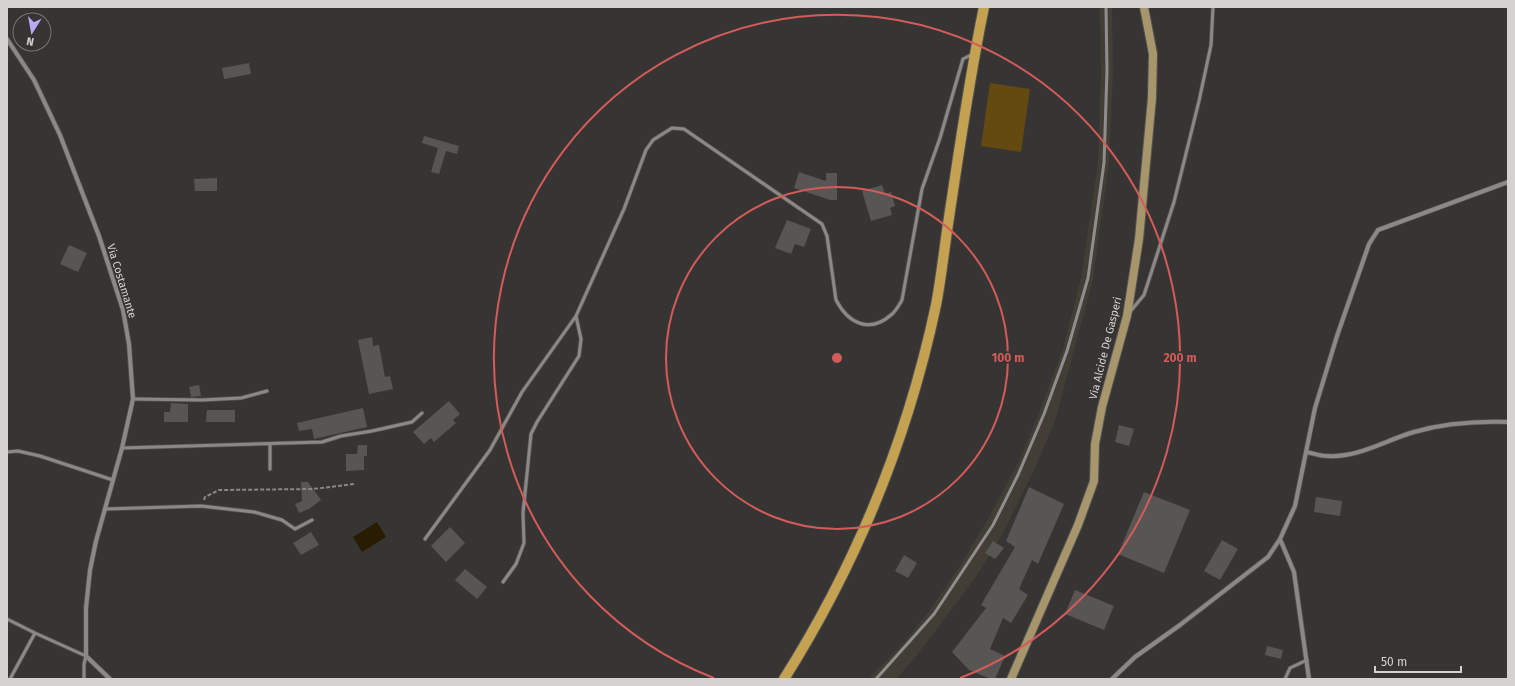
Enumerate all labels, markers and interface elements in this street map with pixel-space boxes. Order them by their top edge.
north arrow [12,12,52,52]
text: N [25,34,35,48]
street label: Via Costamante [104,242,139,320]
street label: Via Alcide De Gasperi [1086,295,1125,401]
centre of rings [830,351,844,365]
text: 100 m [992,351,1024,365]
text: 200 m [1163,351,1197,365]
scale bar [1375,648,1461,674]
text: 50 m [1381,655,1407,669]

